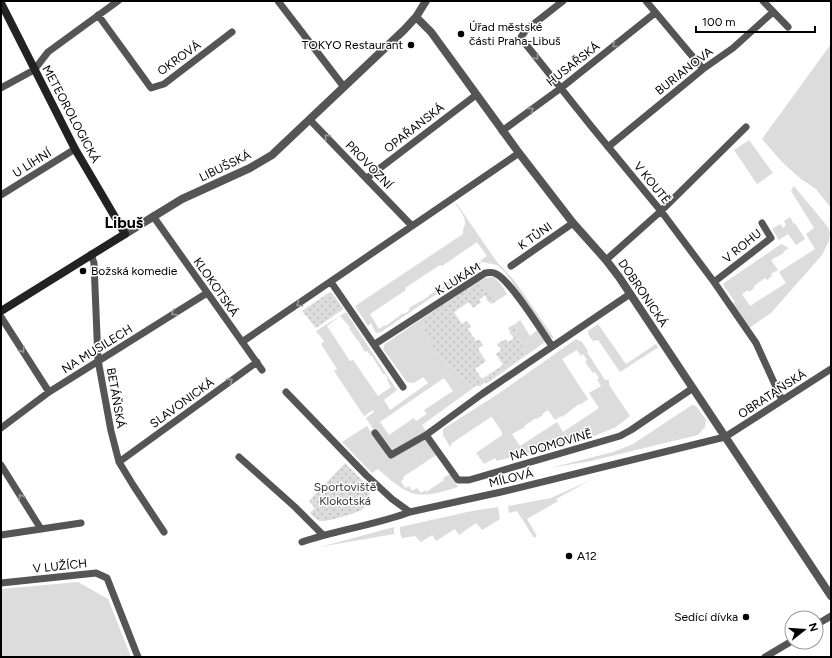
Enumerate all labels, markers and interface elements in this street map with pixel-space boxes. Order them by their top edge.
scale bar [696,8,815,34]
text: 100 m [702,15,736,29]
place label: Úřad městské části Praha-Libuš [469,20,561,48]
marker: Úřad městské části Praha-Libuš [456,29,466,39]
street label: OKROVÁ [155,38,203,78]
place label: TOKYO Restaurant [302,38,403,52]
street label: HUSAŘSKÁ [544,39,602,89]
marker: TOKYO Restaurant [406,40,416,50]
one-way arrow [612,41,619,48]
street label: BURIANOVA [652,44,716,98]
one-way arrow [532,53,539,60]
street label: METEOROLOGICKÁ [39,63,103,165]
street label: OPAŘANSKÁ [381,100,447,156]
one-way arrow [527,107,534,115]
one-way arrow [324,134,332,142]
street label: PROVOZNÍ [343,138,396,193]
street label: U LÍHNÍ [10,145,54,180]
street label: LIBUŠSKÁ [197,148,253,184]
street label: V KOUTĚ [631,159,673,207]
district label: Libuš [104,213,144,232]
street label: K TŮNI [515,219,555,253]
street label: V ROHU [720,226,764,266]
street label: KLOKOTSKÁ [191,255,241,319]
street label: DOBRONICKÁ [615,257,671,329]
street label: K LUKÁM [433,260,483,298]
place label: Božská komedie [91,264,178,278]
marker: Božská komedie [78,266,88,276]
one-way arrow [296,299,303,307]
one-way arrow [171,309,178,316]
street label: NA MUSILECH [59,322,135,376]
one-way arrow [17,346,25,353]
street label: BETÁŇSKÁ [104,367,128,429]
street label: OBRATAŇSKÁ [735,367,809,421]
street label: SLAVONICKÁ [147,375,217,431]
one-way arrow [226,379,233,386]
street label: NA DOMOVINĚ [508,427,594,463]
street label: MÍLOVÁ [487,466,535,490]
park label: Sportoviště Klokotská [314,480,377,508]
one-way arrow [18,494,26,501]
place label: A12 [577,549,597,563]
marker: A12 [564,551,574,561]
street label: V LUŽÍCH [32,556,88,576]
place label: Sedící dívka [674,610,738,624]
north arrow [784,610,824,650]
marker: Sedící dívka [741,612,751,622]
text: N [806,621,821,633]

